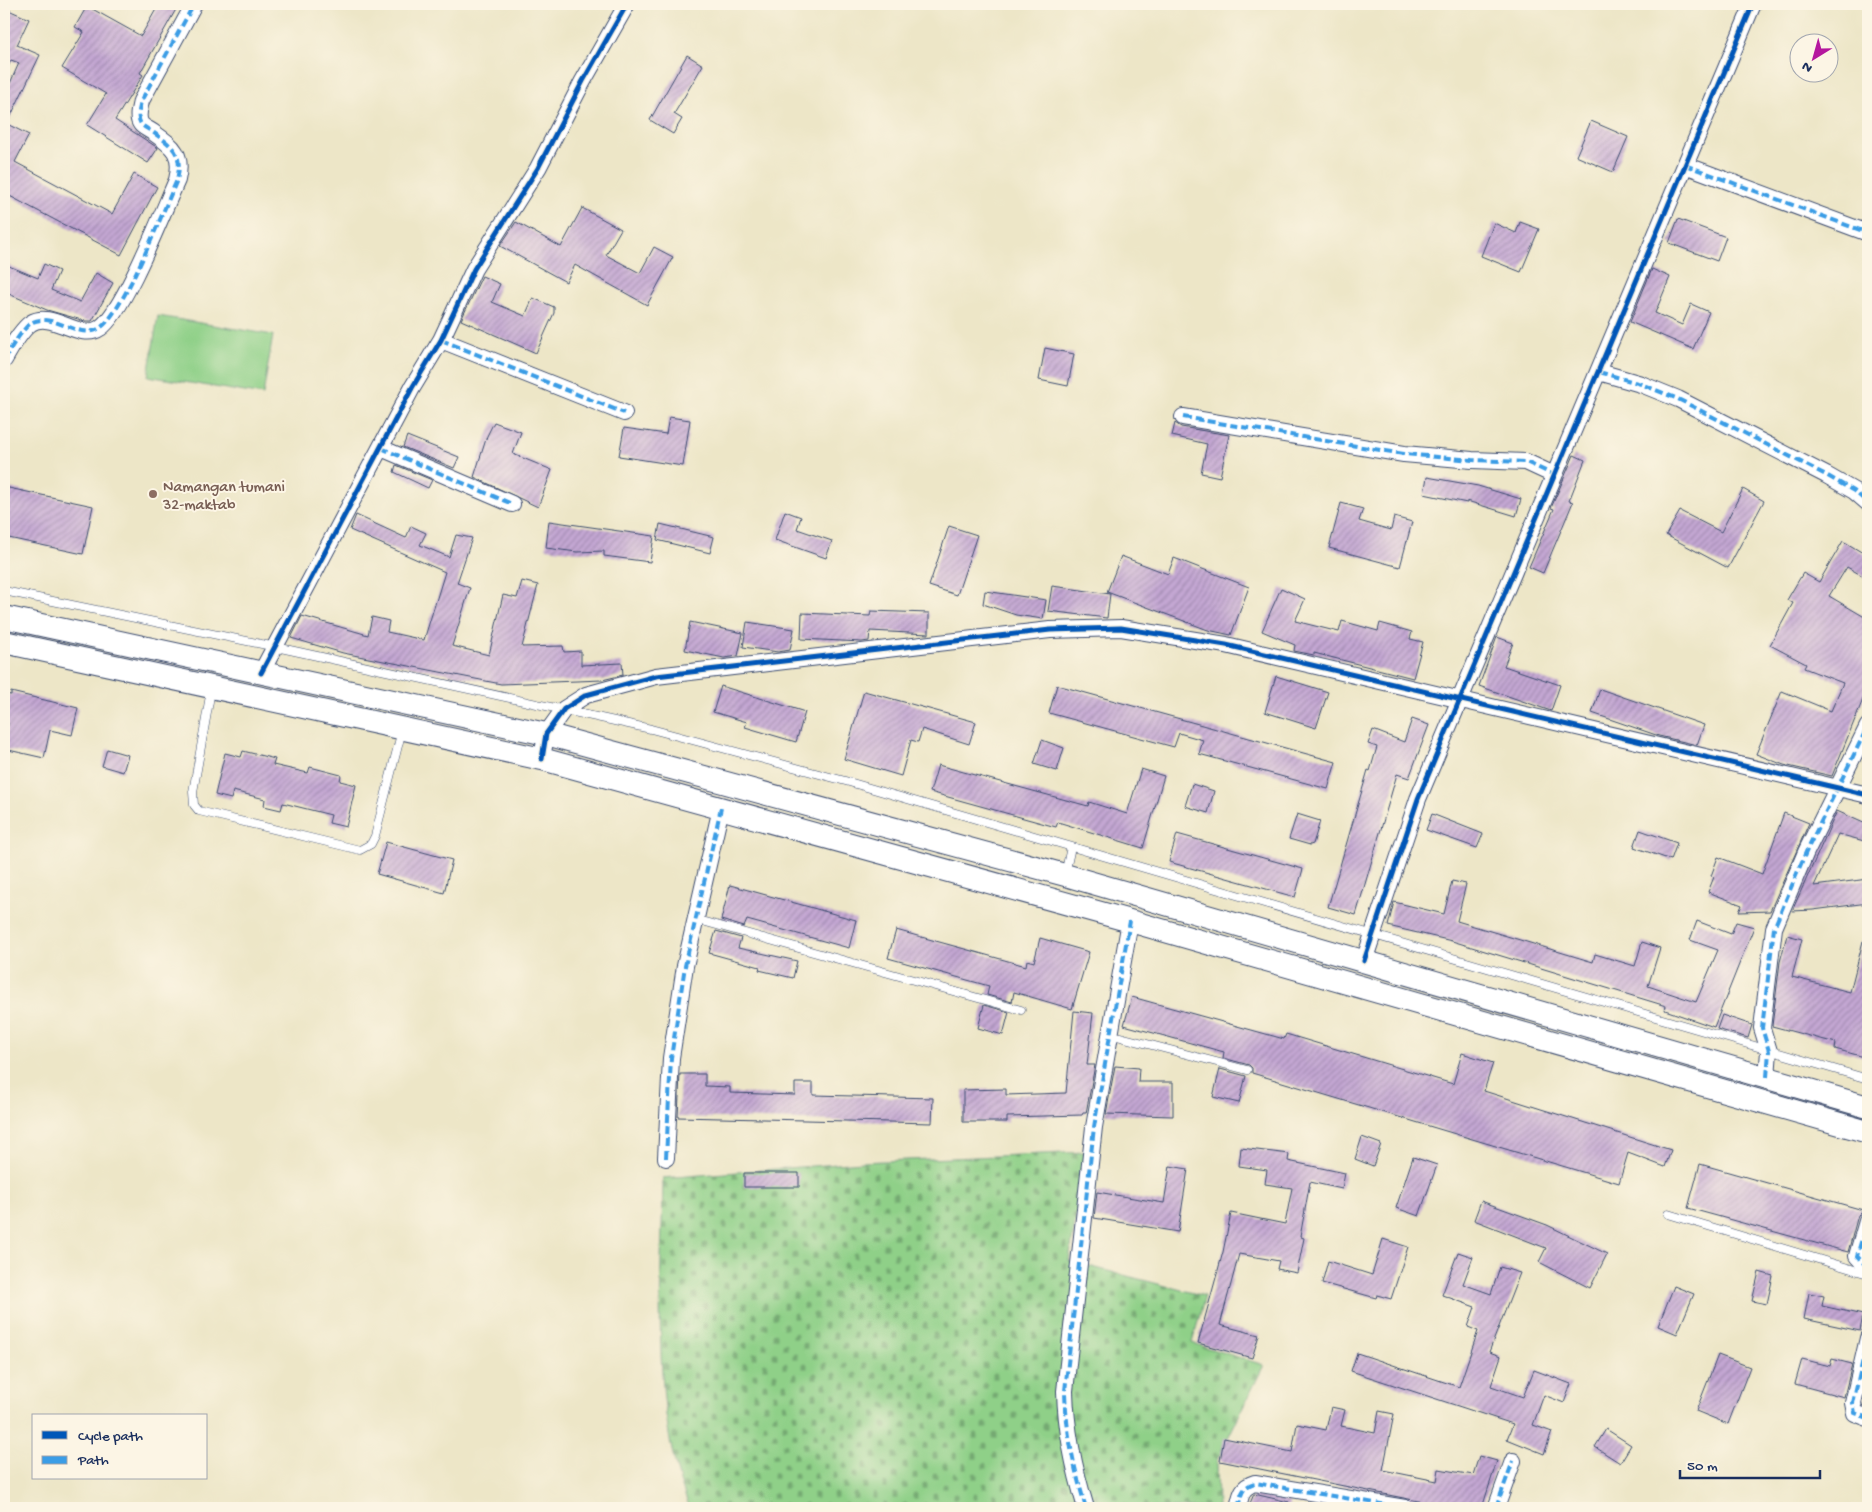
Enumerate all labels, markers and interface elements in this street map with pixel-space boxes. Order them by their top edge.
north arrow [1790,32,1840,82]
text: N [1799,57,1816,76]
place label: Namangan tumani 32-maktab [162,479,285,516]
marker: Namangan tumani 32-maktab [147,488,159,500]
legend [32,1414,208,1480]
text: Cycle path [78,1428,143,1446]
scale bar [1680,1447,1820,1479]
text: Path [77,1452,109,1470]
text: 50 m [1687,1458,1718,1476]

